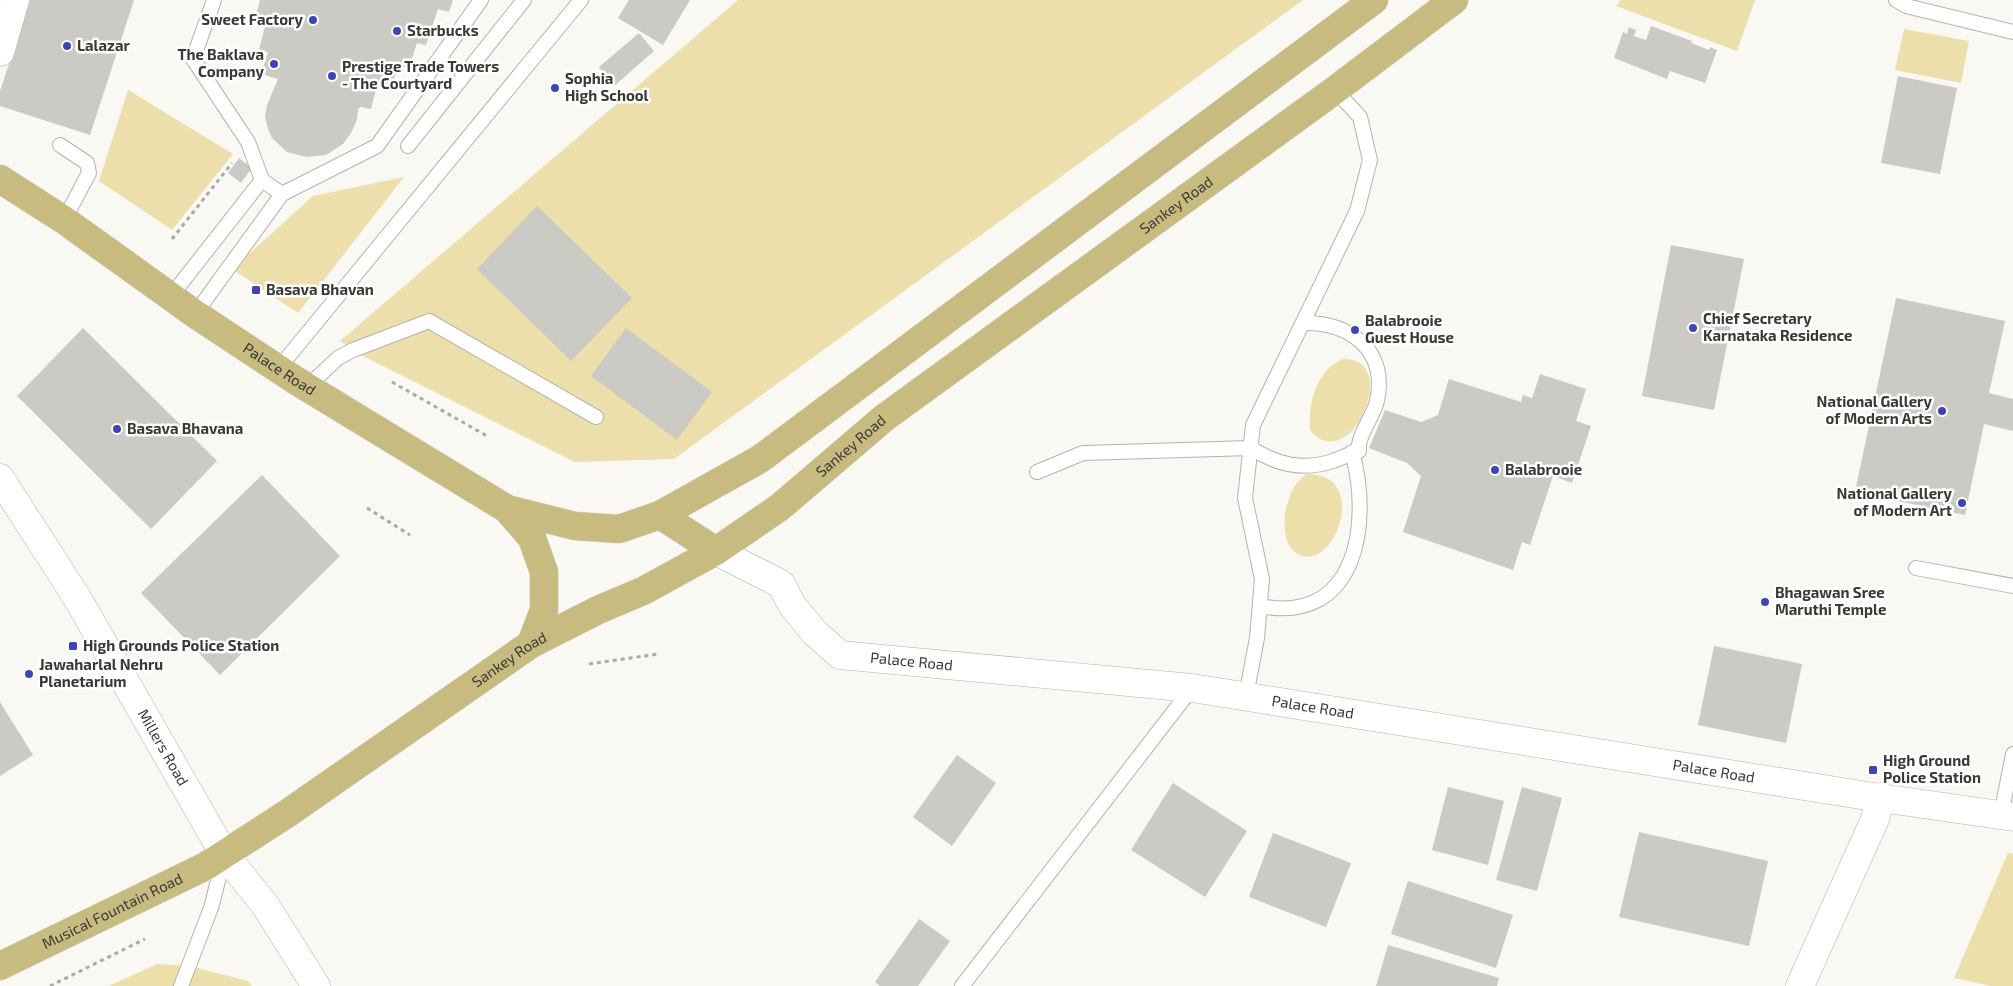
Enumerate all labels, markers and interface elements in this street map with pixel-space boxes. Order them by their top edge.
place label: Sweet Factory [201,10,304,29]
marker: Sweet Factory [307,14,319,26]
place label: Starbucks [407,21,479,39]
marker: Starbucks [391,25,403,37]
place label: Lalazar [77,36,131,54]
marker: Lalazar [61,40,73,52]
place label: The Baklava Company [177,45,264,81]
place label: Prestige Trade Towers - The Courtyard [342,57,499,93]
marker: The Baklava Company [268,58,280,70]
place label: Sophia High School [565,69,649,104]
marker: Prestige Trade Towers - The Courtyard [326,70,338,82]
marker: Sophia High School [549,82,561,94]
street label: Sankey Road [1136,172,1216,237]
place label: Basava Bhavan [266,280,374,298]
marker: Basava Bhavan [250,284,262,296]
place label: Chief Secretary Karnataka Residence [1703,309,1853,344]
place label: Balabrooie Guest House [1365,311,1454,346]
marker: Chief Secretary Karnataka Residence [1687,322,1699,334]
marker: Balabrooie Guest House [1349,324,1361,336]
street label: Palace Road [240,338,319,398]
place label: National Gallery of Modern Arts [1817,392,1933,427]
marker: National Gallery of Modern Arts [1936,405,1948,417]
street label: Sankey Road [812,411,889,480]
place label: Basava Bhavana [127,419,243,437]
marker: Basava Bhavana [111,423,123,435]
place label: Balabrooie [1505,460,1582,478]
marker: Balabrooie [1489,464,1501,476]
place label: National Gallery of Modern Art [1837,484,1953,519]
marker: National Gallery of Modern Art [1956,497,1968,509]
place label: Bhagawan Sree Maruthi Temple [1775,583,1886,618]
marker: Bhagawan Sree Maruthi Temple [1759,596,1771,608]
street label: Sankey Road [468,628,549,690]
place label: High Grounds Police Station [83,636,279,654]
marker: High Grounds Police Station [67,640,79,652]
street label: Palace Road [869,648,954,674]
place label: Jawaharlal Nehru Planetarium [39,655,163,690]
marker: Jawaharlal Nehru Planetarium [23,668,35,680]
street label: Palace Road [1271,691,1355,722]
street label: Millers Road [135,705,193,789]
place label: High Ground Police Station [1883,751,1981,786]
street label: Palace Road [1671,755,1756,786]
marker: High Ground Police Station [1867,764,1879,776]
street label: Musical Fountain Road [39,869,185,952]

